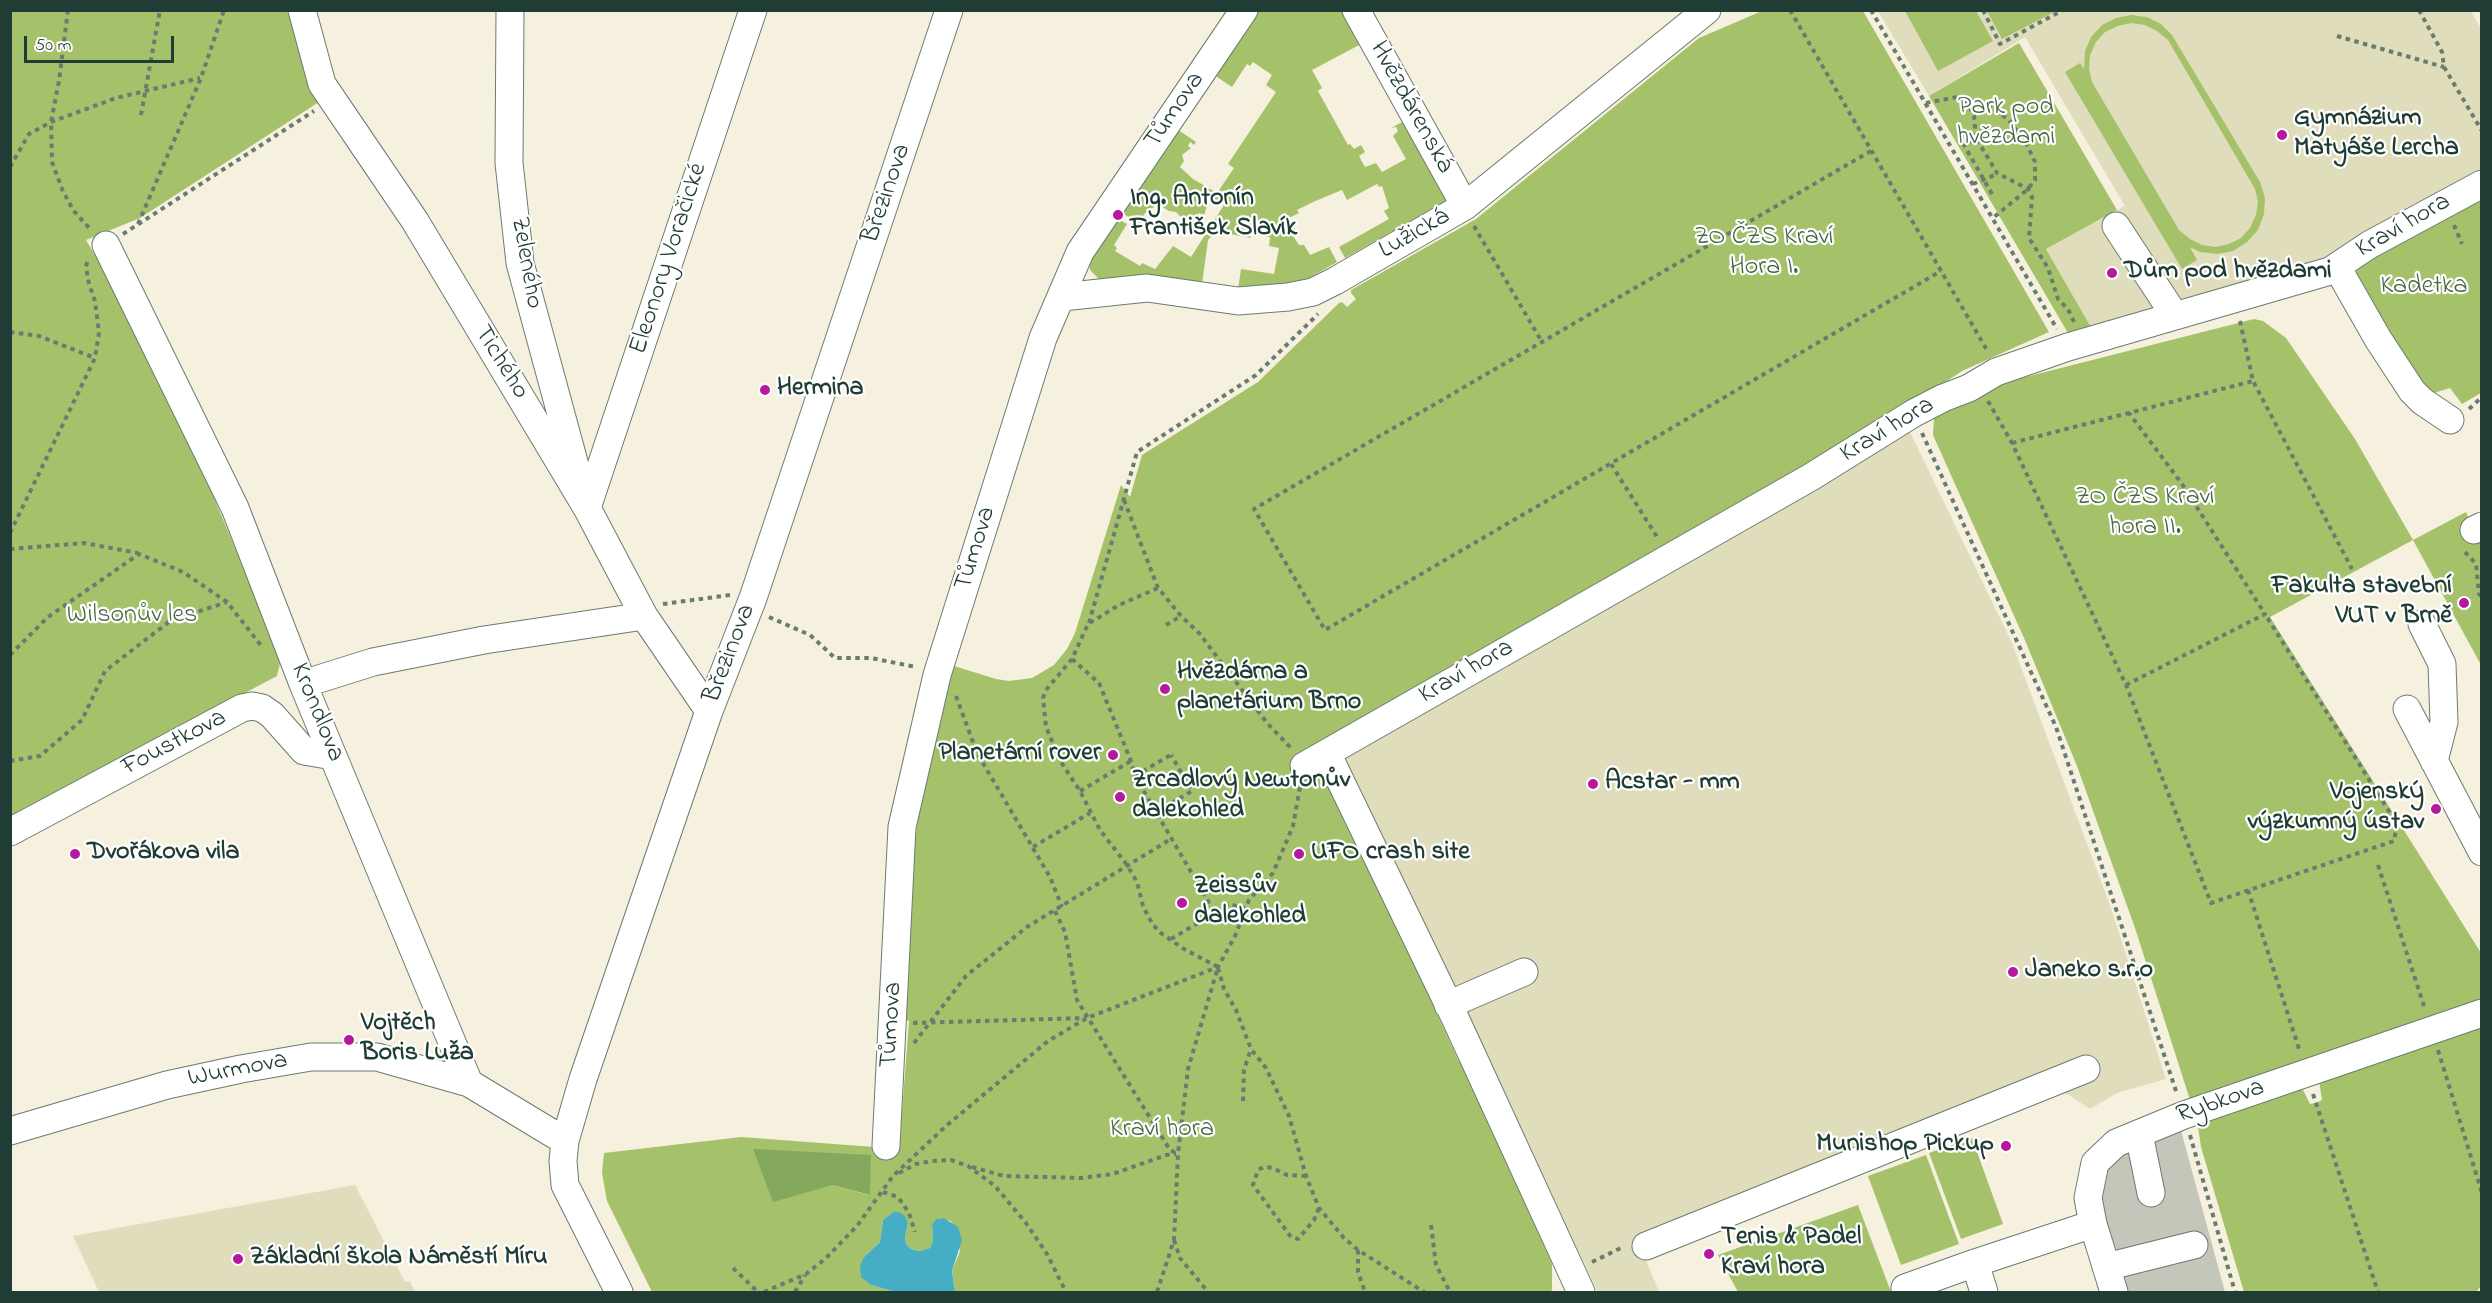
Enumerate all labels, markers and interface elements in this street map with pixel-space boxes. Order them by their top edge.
scale bar [27,24,177,62]
text: 50 m [35,33,72,59]
street label: Hvězdárenská [1361,37,1459,179]
street label: Tůmova [1139,67,1213,155]
park label: Park pod hvězdami [1957,93,2055,154]
place label: Gymnázium Matyáše Lercha [2294,104,2459,166]
marker: Gymnázium Matyáše Lercha [2275,128,2289,142]
street label: Březinova [856,140,920,248]
street label: Eleonory Voračické [624,159,716,359]
place label: Ing. Antonín František Slavík [1130,184,1297,246]
street label: Kraví hora [2351,188,2457,266]
street label: Lužická [1374,202,1456,268]
marker: Ing. Antonín František Slavík [1111,208,1125,222]
street label: Zeleného [502,215,548,311]
park label: ZO ČZS Kraví Hora I. [1695,223,1833,284]
place label: Dům pod hvězdami [2124,257,2332,289]
marker: Dům pod hvězdami [2105,266,2119,280]
park label: Kadetka [2380,272,2468,304]
street label: Tichého [465,320,535,406]
place label: Hermina [777,374,864,406]
marker: Hermina [758,383,772,397]
street label: Kraví hora [1835,391,1941,471]
park label: ZO ČZS Kraví hora II. [2076,483,2214,544]
street label: Tůmova [950,503,1004,595]
place label: Fakulta stavební VUT v Brně [2272,572,2452,634]
marker: Fakulta stavební VUT v Brně [2457,596,2471,610]
street label: Březinova [698,600,764,708]
park label: Wilsonův les [67,601,197,633]
street label: Kraví hora [1414,634,1520,712]
place label: Hvězdárna a planetárium Brno [1177,658,1361,720]
street label: Krondlova [282,659,350,767]
marker: Hvězdárna a planetárium Brno [1158,682,1172,696]
street label: Foustkova [117,704,233,784]
place label: Planetární rover [939,739,1101,771]
marker: Planetární rover [1106,748,1120,762]
place label: Zrcadlový Newtonův dalekohled [1132,766,1350,828]
place label: Acstar - mm [1605,768,1740,800]
marker: Acstar - mm [1586,777,1600,791]
place label: Vojenský výzkumný ústav [2248,778,2424,840]
marker: Zrcadlový Newtonův dalekohled [1113,790,1127,804]
marker: Vojenský výzkumný ústav [2429,802,2443,816]
place label: Dvořákova vila [87,838,239,870]
place label: UFO crash site [1311,838,1470,870]
marker: Dvořákova vila [68,847,82,861]
marker: UFO crash site [1292,847,1306,861]
place label: Zeissův dalekohled [1194,872,1306,934]
marker: Zeissův dalekohled [1175,896,1189,910]
place label: Janeko s.r.o [2025,956,2153,988]
marker: Janeko s.r.o [2006,965,2020,979]
street label: Tůmova [875,981,911,1069]
place label: Vojtěch Boris Luža [361,1009,474,1070]
marker: Vojtěch Boris Luža [342,1033,356,1047]
street label: Wurmova [186,1046,290,1096]
street label: Rybkova [2173,1073,2269,1133]
park label: Kraví hora [1110,1115,1214,1147]
place label: Munishop Pickup [1816,1130,1994,1162]
marker: Munishop Pickup [1999,1139,2013,1153]
place label: Tenis & Padel Kraví hora [1721,1223,1861,1284]
place label: Základní škola Náměstí Míru [250,1243,548,1275]
marker: Tenis & Padel Kraví hora [1702,1247,1716,1261]
marker: Základní škola Náměstí Míru [231,1252,245,1266]

